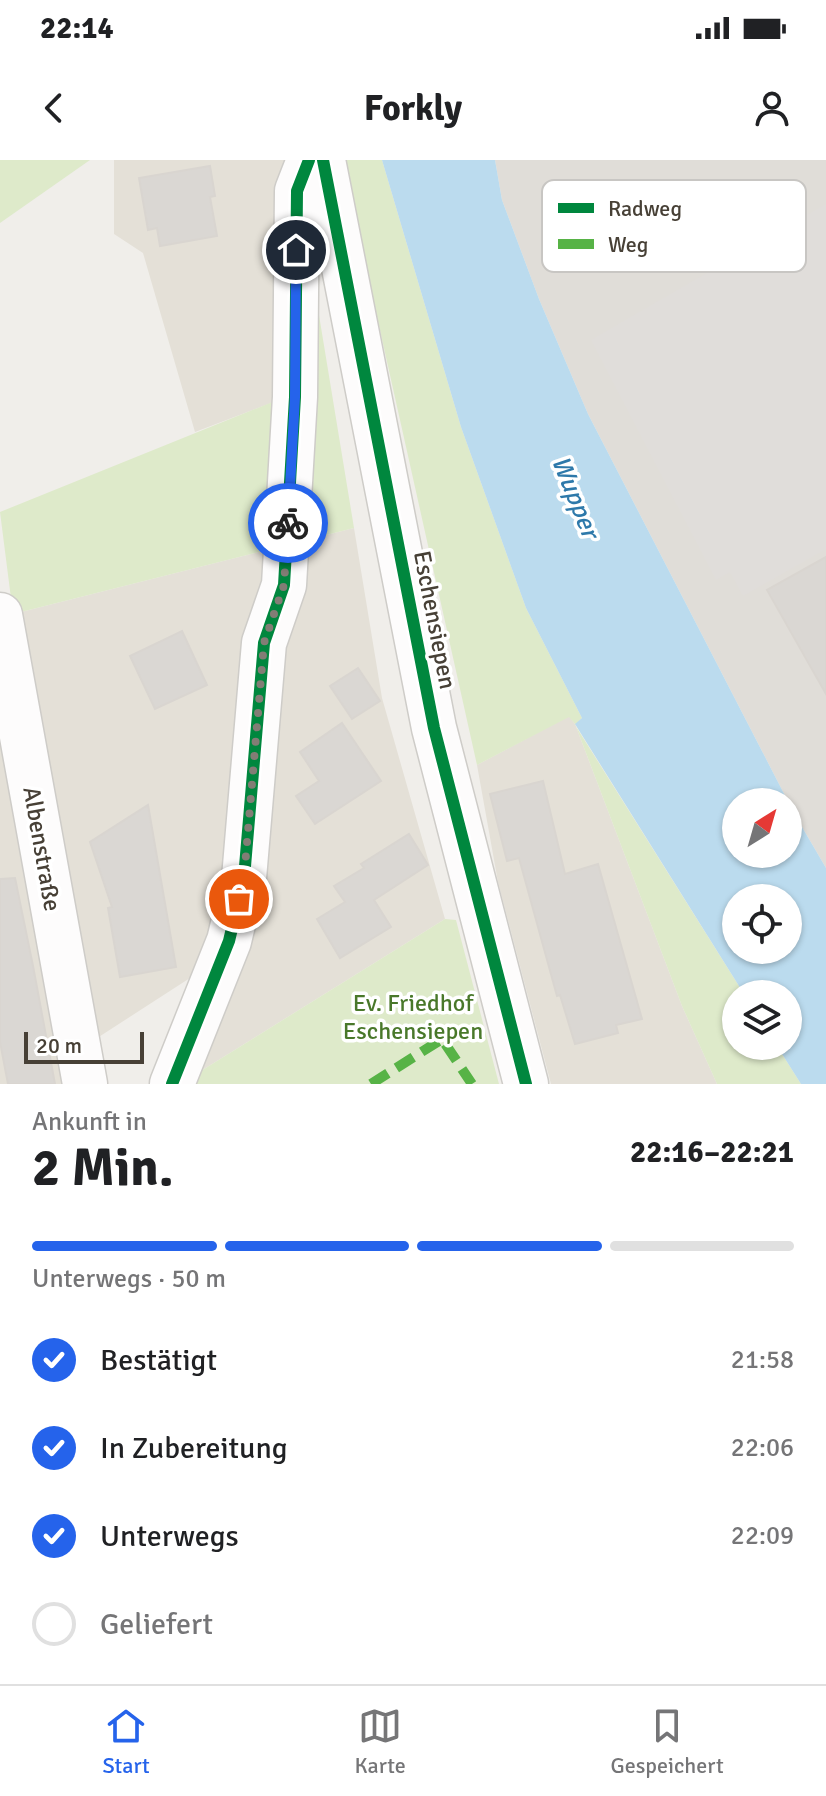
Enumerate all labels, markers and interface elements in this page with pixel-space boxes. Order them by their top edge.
text: 22:14 [40,10,114,47]
icon: back [32,86,76,130]
text: Forkly [364,86,462,131]
icon: person [750,86,794,130]
legend [542,180,806,272]
text: Radweg [608,195,682,222]
pin [262,216,330,284]
icon: home [274,228,318,272]
text: Weg [608,231,648,258]
water label: Wupper [544,451,607,546]
courier [248,483,328,563]
icon: bike [266,501,310,545]
street label: Eschensiepen [407,548,463,692]
street label: Albenstraße [16,784,68,914]
north arrow [722,788,802,868]
map controls [722,788,802,1060]
pin [205,865,273,933]
icon: bag [217,877,261,921]
button: locate [722,884,802,964]
button: layers [722,980,802,1060]
park label: Ev. Friedhof Eschensiepen [343,988,483,1046]
scale bar [24,1028,144,1064]
text: 20 m [36,1032,82,1059]
text: Ankunft in [32,1106,147,1138]
text: 22:16–22:21 [630,1134,794,1171]
text: 2 Min. [32,1136,174,1200]
text: Unterwegs · 50 m [32,1263,226,1295]
icon: check [32,1338,76,1382]
text: Bestätigt [100,1342,217,1379]
text: 21:58 [731,1344,794,1376]
icon: check [32,1426,76,1470]
text: In Zubereitung [100,1430,288,1467]
text: 22:06 [731,1432,794,1464]
icon: check [32,1514,76,1558]
text: Unterwegs [100,1518,239,1555]
text: 22:09 [731,1520,794,1552]
text: Geliefert [100,1606,213,1643]
tab: Start [102,1704,150,1779]
tab: Karte [354,1704,406,1779]
tab: Gespeichert [611,1704,724,1779]

